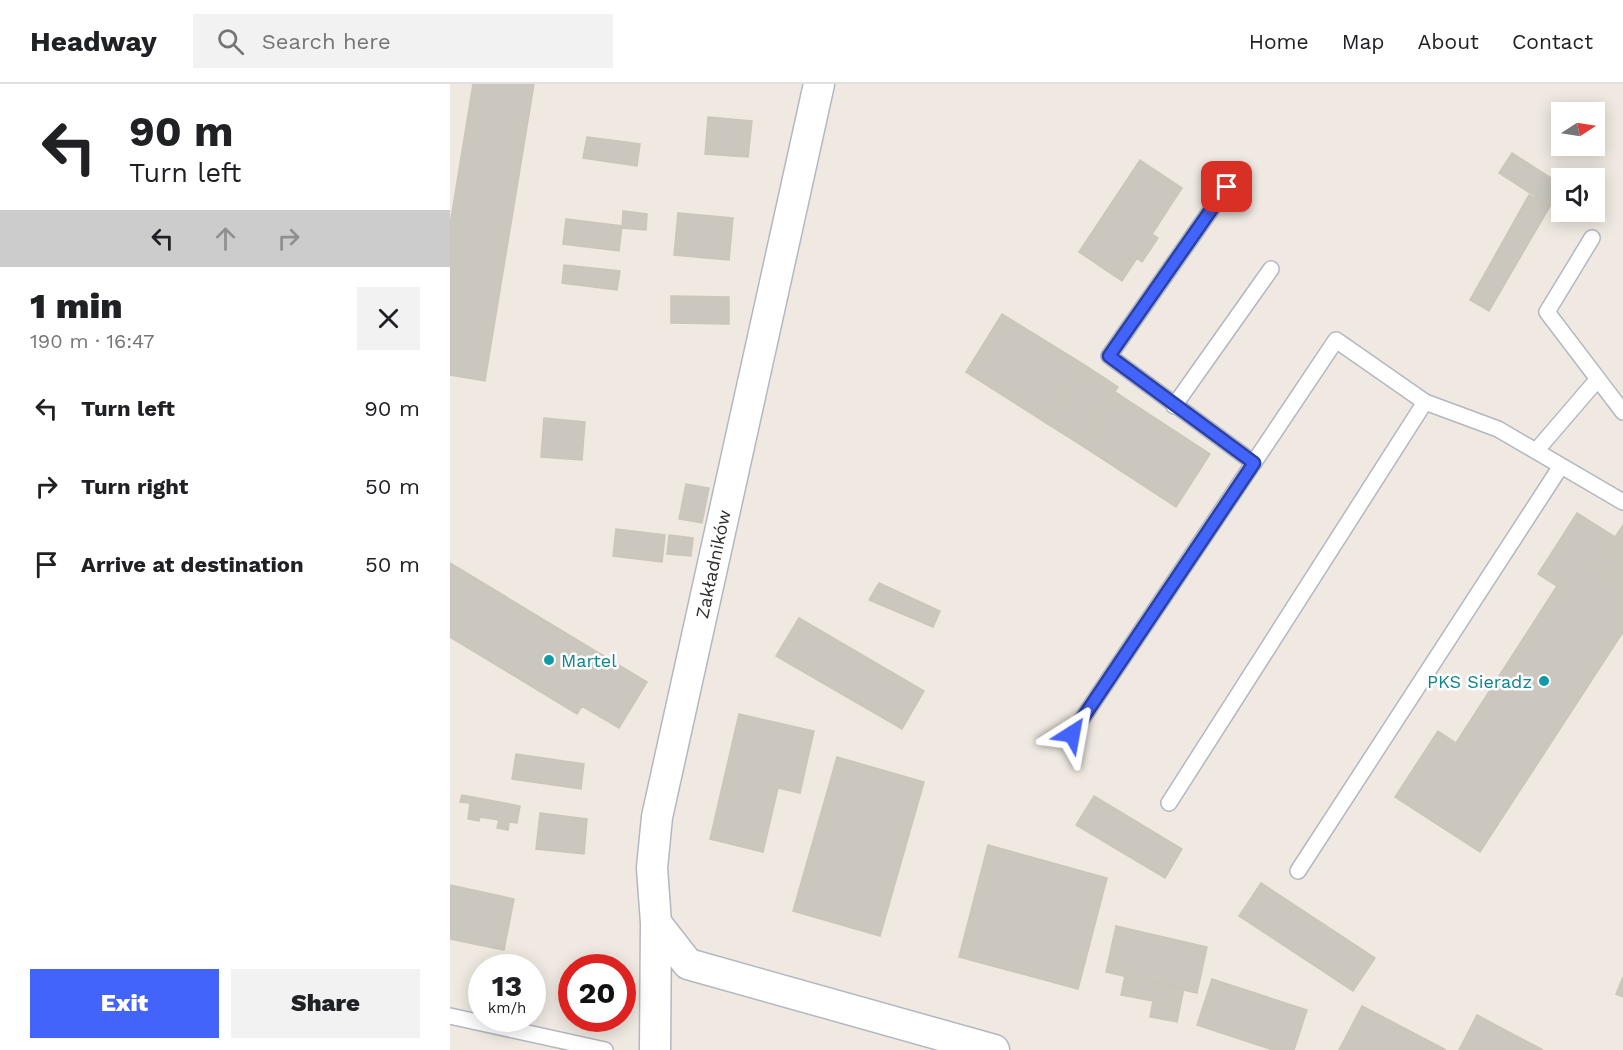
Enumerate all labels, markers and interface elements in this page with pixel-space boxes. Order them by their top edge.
search box [193,14,613,68]
text: Headway [30,25,157,58]
icon: search [214,25,247,58]
text: Search here [262,29,391,54]
text: Home [1249,29,1309,54]
text: Map [1342,29,1385,54]
text: About [1418,29,1479,54]
text: Contact [1512,29,1593,54]
north arrow [1551,102,1605,156]
map controls [1551,102,1605,222]
text: 90 m [129,107,233,156]
icon: left [30,108,108,186]
text: Turn left [129,157,241,189]
pin [1201,161,1252,212]
button: sound [1551,168,1605,222]
icon: arrive [1210,170,1243,203]
icon: left [146,222,179,255]
icon: ahead [209,222,242,255]
icon: right [272,222,305,255]
text: 1 min [30,285,123,327]
button: close [357,287,420,350]
text: 190 m · 16:47 [30,329,155,353]
icon: left [30,392,63,425]
text: Turn left [81,396,175,421]
text: 90 m [364,396,420,421]
icon: right [30,470,63,503]
text: Turn right [81,474,188,499]
text: 50 m [365,474,420,499]
street label: Zakładników [691,508,735,620]
icon: arrive [30,548,63,581]
text: Arrive at destination [81,552,304,577]
text: 50 m [365,552,420,577]
place label: Martel [561,650,617,671]
marker: Martel [542,653,556,667]
place label: PKS Sieradz [1427,671,1532,692]
marker: PKS Sieradz [1537,674,1551,688]
position arrow [1040,702,1104,766]
speed limit sign: 20 [558,954,636,1032]
text: 13 [492,968,522,1003]
button: Exit [30,969,219,1038]
button: Share [231,969,420,1038]
text: km/h [488,999,526,1017]

